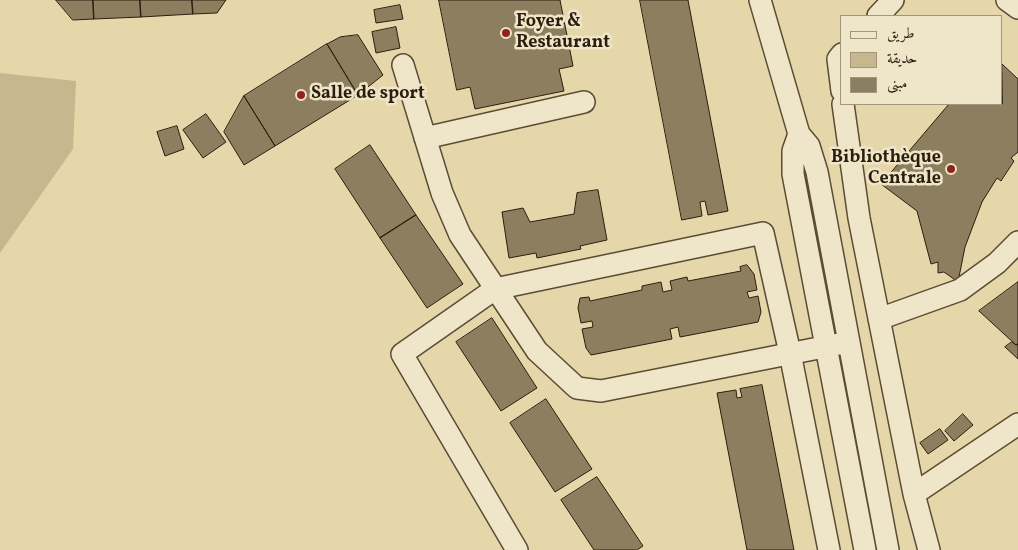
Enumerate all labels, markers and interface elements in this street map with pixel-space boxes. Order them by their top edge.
place label: Foyer & Restaurant [516,12,610,54]
legend [840,15,1003,105]
text: طريق [887,24,914,45]
marker: Foyer & Restaurant [500,27,512,39]
text: حديقة [887,49,917,70]
text: مبنى [887,74,907,95]
place label: Salle de sport [311,84,425,106]
marker: Salle de sport [295,89,307,101]
place label: Bibliothèque Centrale [831,148,941,190]
marker: Bibliothèque Centrale [945,163,957,175]

